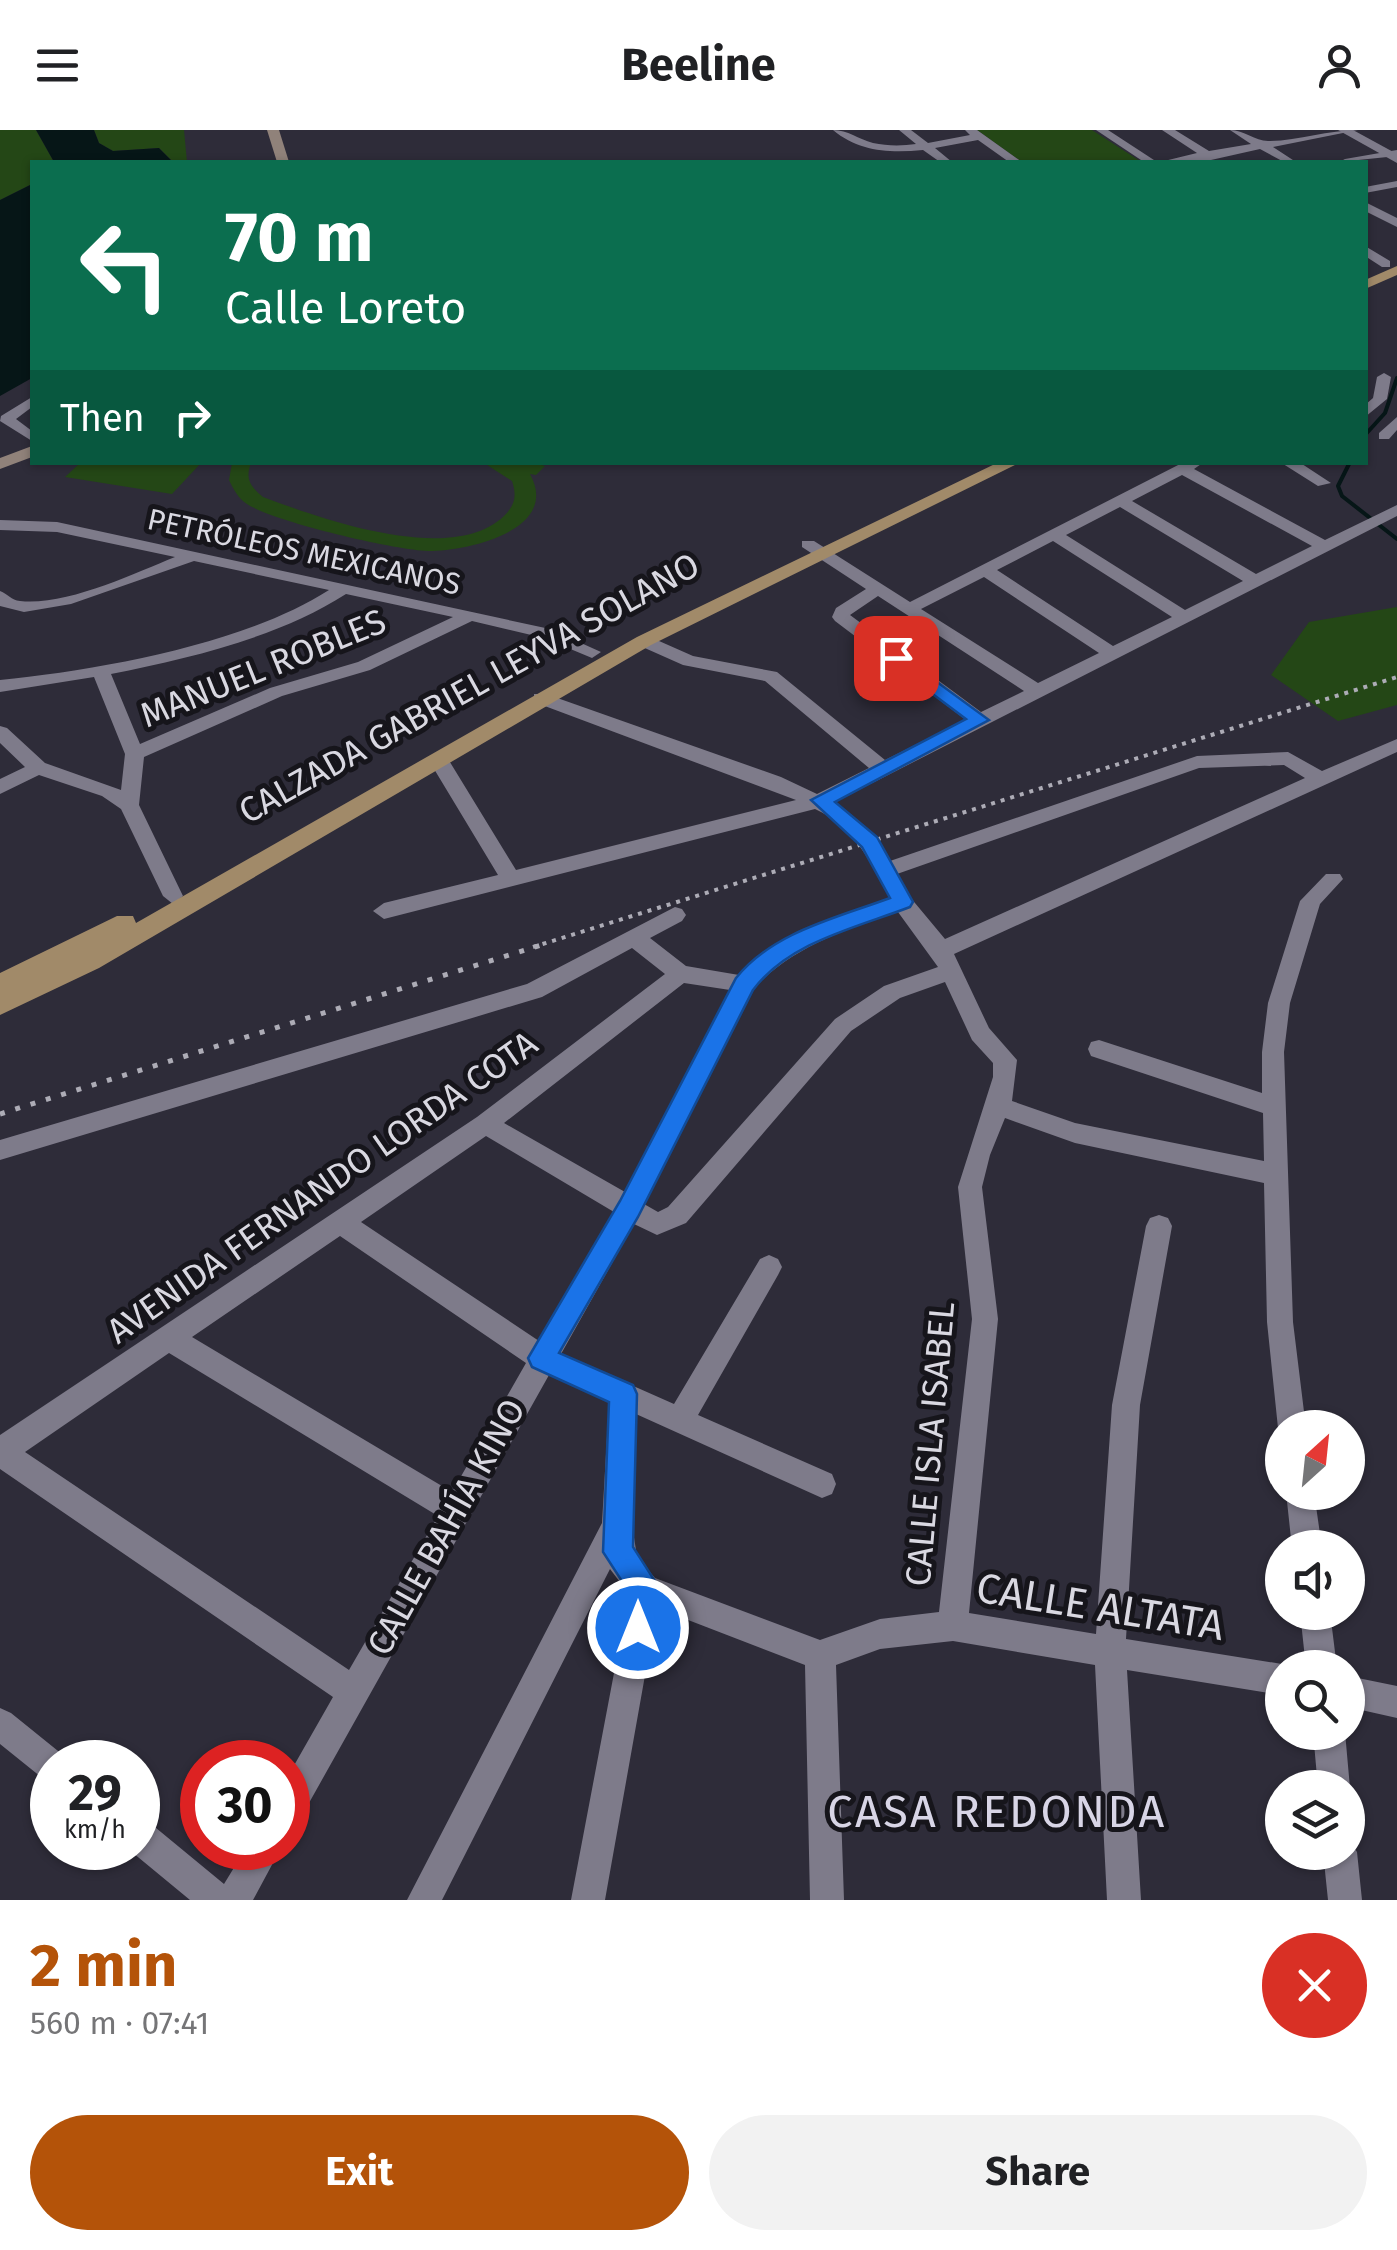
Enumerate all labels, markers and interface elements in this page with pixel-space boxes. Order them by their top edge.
icon: menu [30,38,85,93]
text: Beeline [621,38,776,92]
icon: person [1312,38,1367,93]
text: 70 m [225,196,374,280]
icon: left [60,200,190,330]
text: Calle Loreto [225,281,466,335]
icon: right [165,390,220,445]
text: Then [60,395,145,441]
street label: PETRÓLEOS MEXICANOS [144,501,464,603]
street label: CALZADA GABRIEL LEYVA SOLANO [232,544,706,832]
street label: MANUEL ROBLES [134,600,392,736]
pin [854,616,939,701]
icon: arrive [869,631,924,686]
street label: AVENIDA FERNANDO LORDA COTA [99,1022,545,1352]
street label: CALLE ISLA ISABEL [897,1300,963,1588]
street label: CALLE BAHÍA KINO [358,1392,534,1662]
north arrow [1265,1410,1365,1510]
map controls [1265,1410,1365,1870]
button: sound [1265,1530,1365,1630]
street label: CALLE ALTATA [973,1563,1227,1651]
position arrow [586,1576,690,1680]
button: search [1265,1650,1365,1750]
speed limit sign: 30 [180,1740,310,1870]
text: 29 [68,1763,122,1823]
button: layers [1265,1770,1365,1870]
district label: CASA REDONDA [827,1785,1167,1839]
text: km/h [64,1815,126,1845]
text: 2 min [30,1930,177,2002]
button: close [1262,1933,1367,2038]
text: 560 m · 07:41 [30,2004,209,2042]
button: Exit [30,2115,689,2230]
button: Share [709,2115,1367,2230]

